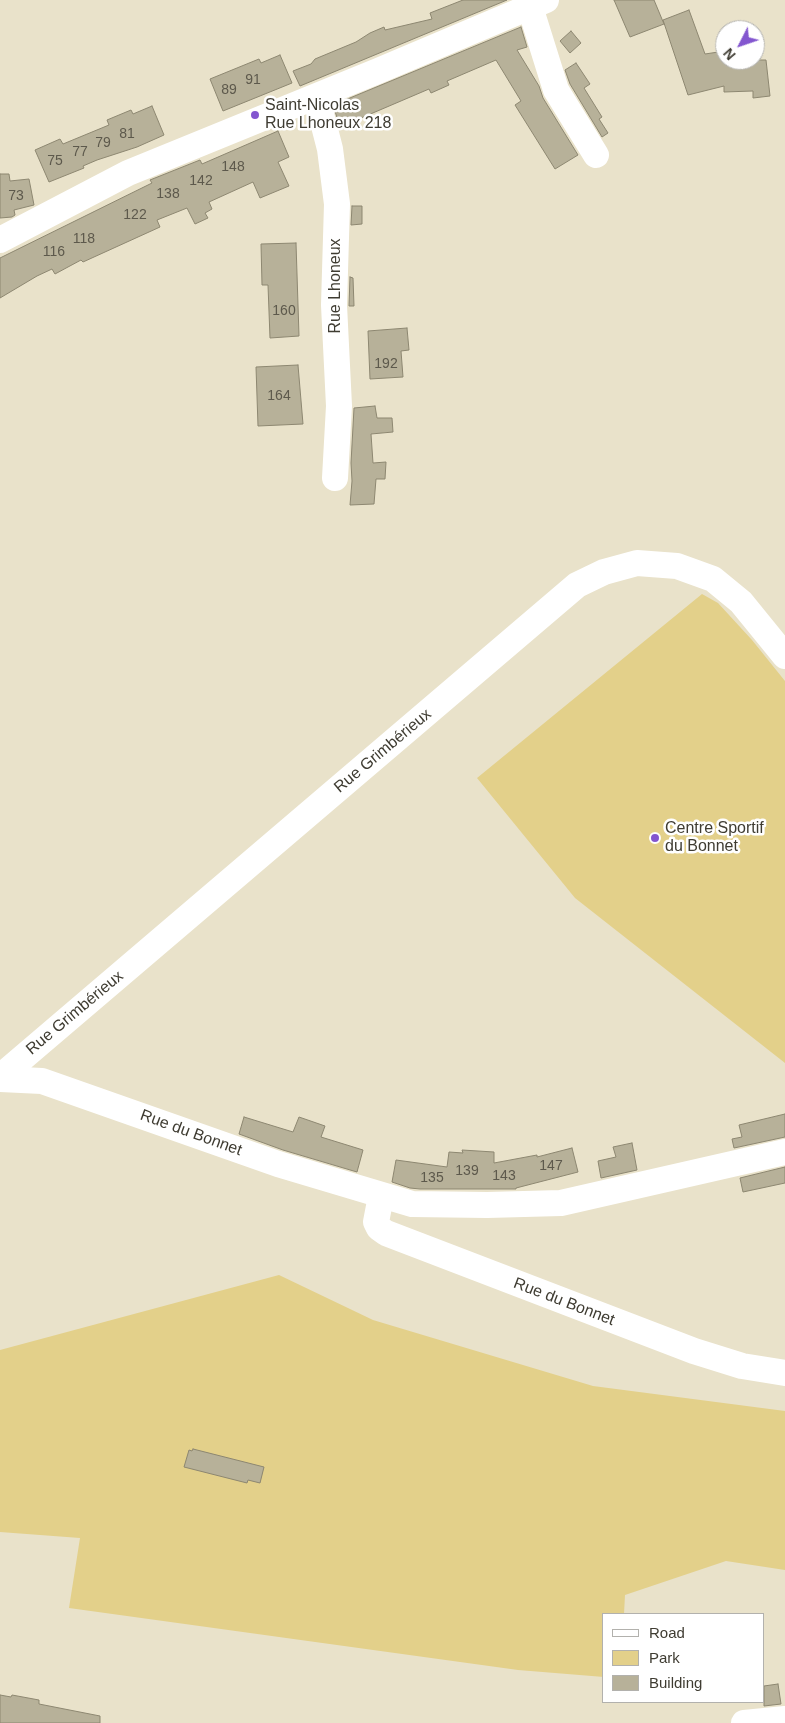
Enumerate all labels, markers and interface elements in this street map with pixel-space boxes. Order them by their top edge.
north arrow [715,20,765,70]
text: N [720,45,739,63]
house number: 91 [245,72,261,88]
house number: 89 [221,82,237,98]
place label: Saint-Nicolas Rue Lhoneux 218 [265,96,391,134]
marker: Saint-Nicolas Rue Lhoneux 218 [249,109,261,121]
house number: 81 [119,126,135,142]
house number: 79 [95,135,111,151]
house number: 77 [72,144,88,160]
house number: 75 [47,153,63,169]
house number: 148 [221,159,245,175]
house number: 142 [189,173,213,189]
house number: 138 [156,186,180,202]
house number: 73 [8,188,24,204]
house number: 122 [123,207,147,223]
house number: 118 [73,231,95,247]
street label: Rue Lhoneux [326,238,346,334]
house number: 116 [43,244,65,260]
house number: 160 [272,303,296,319]
house number: 192 [374,356,398,372]
house number: 164 [267,388,291,404]
street label: Rue Grimbérieux [331,705,435,797]
place label: Centre Sportif du Bonnet [665,819,764,857]
marker: Centre Sportif du Bonnet [649,832,661,844]
street label: Rue Grimbérieux [23,967,127,1059]
street label: Rue du Bonnet [138,1106,244,1160]
house number: 147 [539,1158,563,1174]
house number: 139 [455,1163,479,1179]
house number: 143 [492,1168,516,1184]
house number: 135 [420,1170,444,1186]
street label: Rue du Bonnet [511,1274,617,1330]
legend [602,1613,765,1703]
text: Road [649,1624,685,1641]
text: Park [649,1649,680,1666]
text: Building [649,1674,702,1691]

